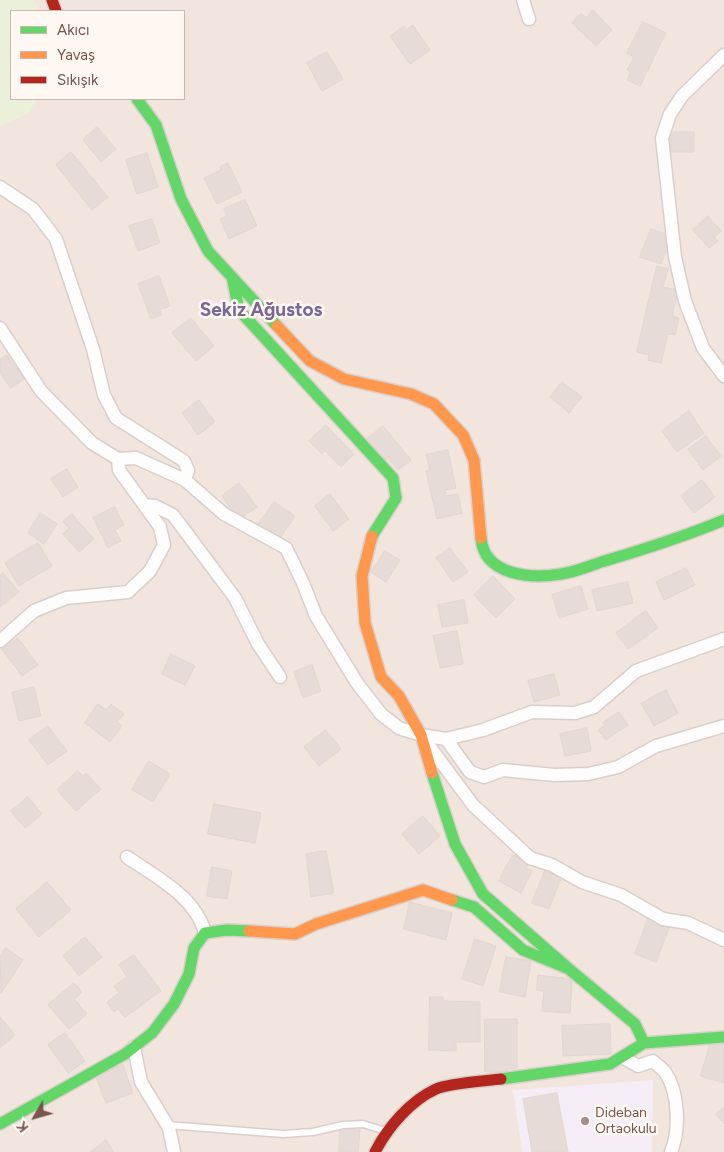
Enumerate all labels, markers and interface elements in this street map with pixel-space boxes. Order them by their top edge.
legend [10,10,185,100]
text: Akıcı [57,21,90,39]
text: Yavaş [57,46,95,64]
text: Sıkışık [57,71,98,89]
district label: Sekiz Ağustos [200,299,322,321]
north arrow [10,1092,60,1142]
place label: Dideban Ortaokulu [595,1105,657,1138]
marker: Dideban Ortaokulu [579,1115,591,1127]
text: K [13,1118,32,1135]

